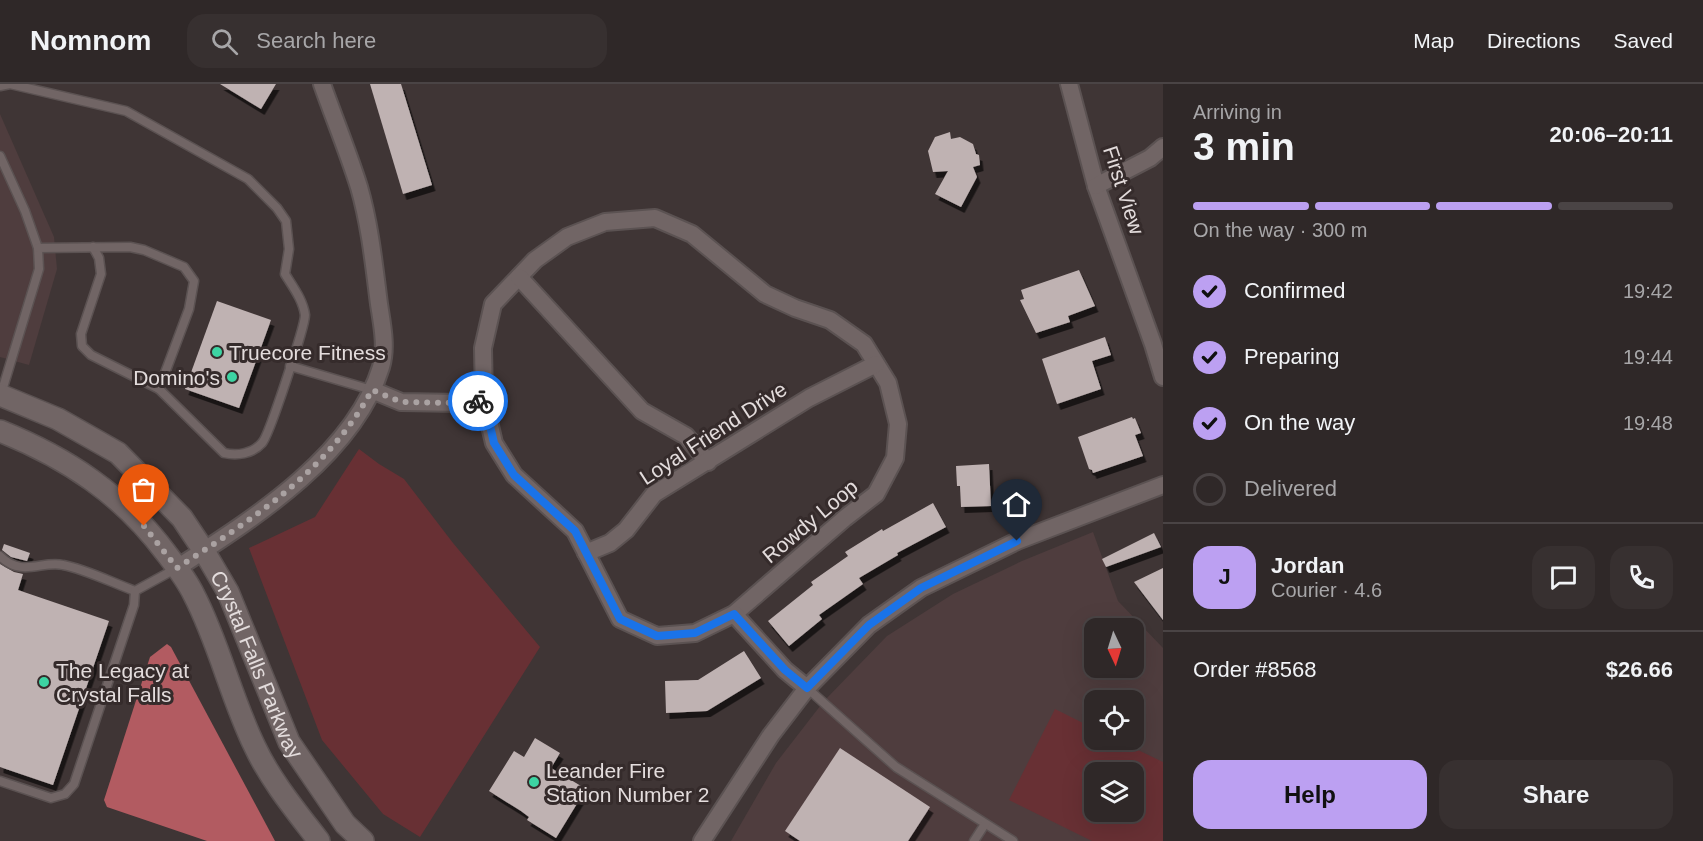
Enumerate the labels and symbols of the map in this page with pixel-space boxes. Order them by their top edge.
street label: First View [1099,143,1149,238]
place label: Truecore Fitness [229,341,386,364]
marker: Truecore Fitness [210,345,224,359]
place label: Domino's [133,366,220,389]
marker: Domino's [225,370,239,384]
courier [448,371,508,431]
street label: Loyal Friend Drive [635,377,791,489]
pin [118,464,169,526]
street label: Rowdy Loop [758,475,862,567]
pin [991,479,1042,541]
street label: Crystal Falls Parkway [206,566,308,763]
north arrow [1084,618,1144,678]
place label: The Legacy at Crystal Falls [56,659,189,706]
marker: The Legacy at Crystal Falls [37,675,51,689]
place label: Leander Fire Station Number 2 [546,759,709,806]
marker: Leander Fire Station Number 2 [527,775,541,789]

